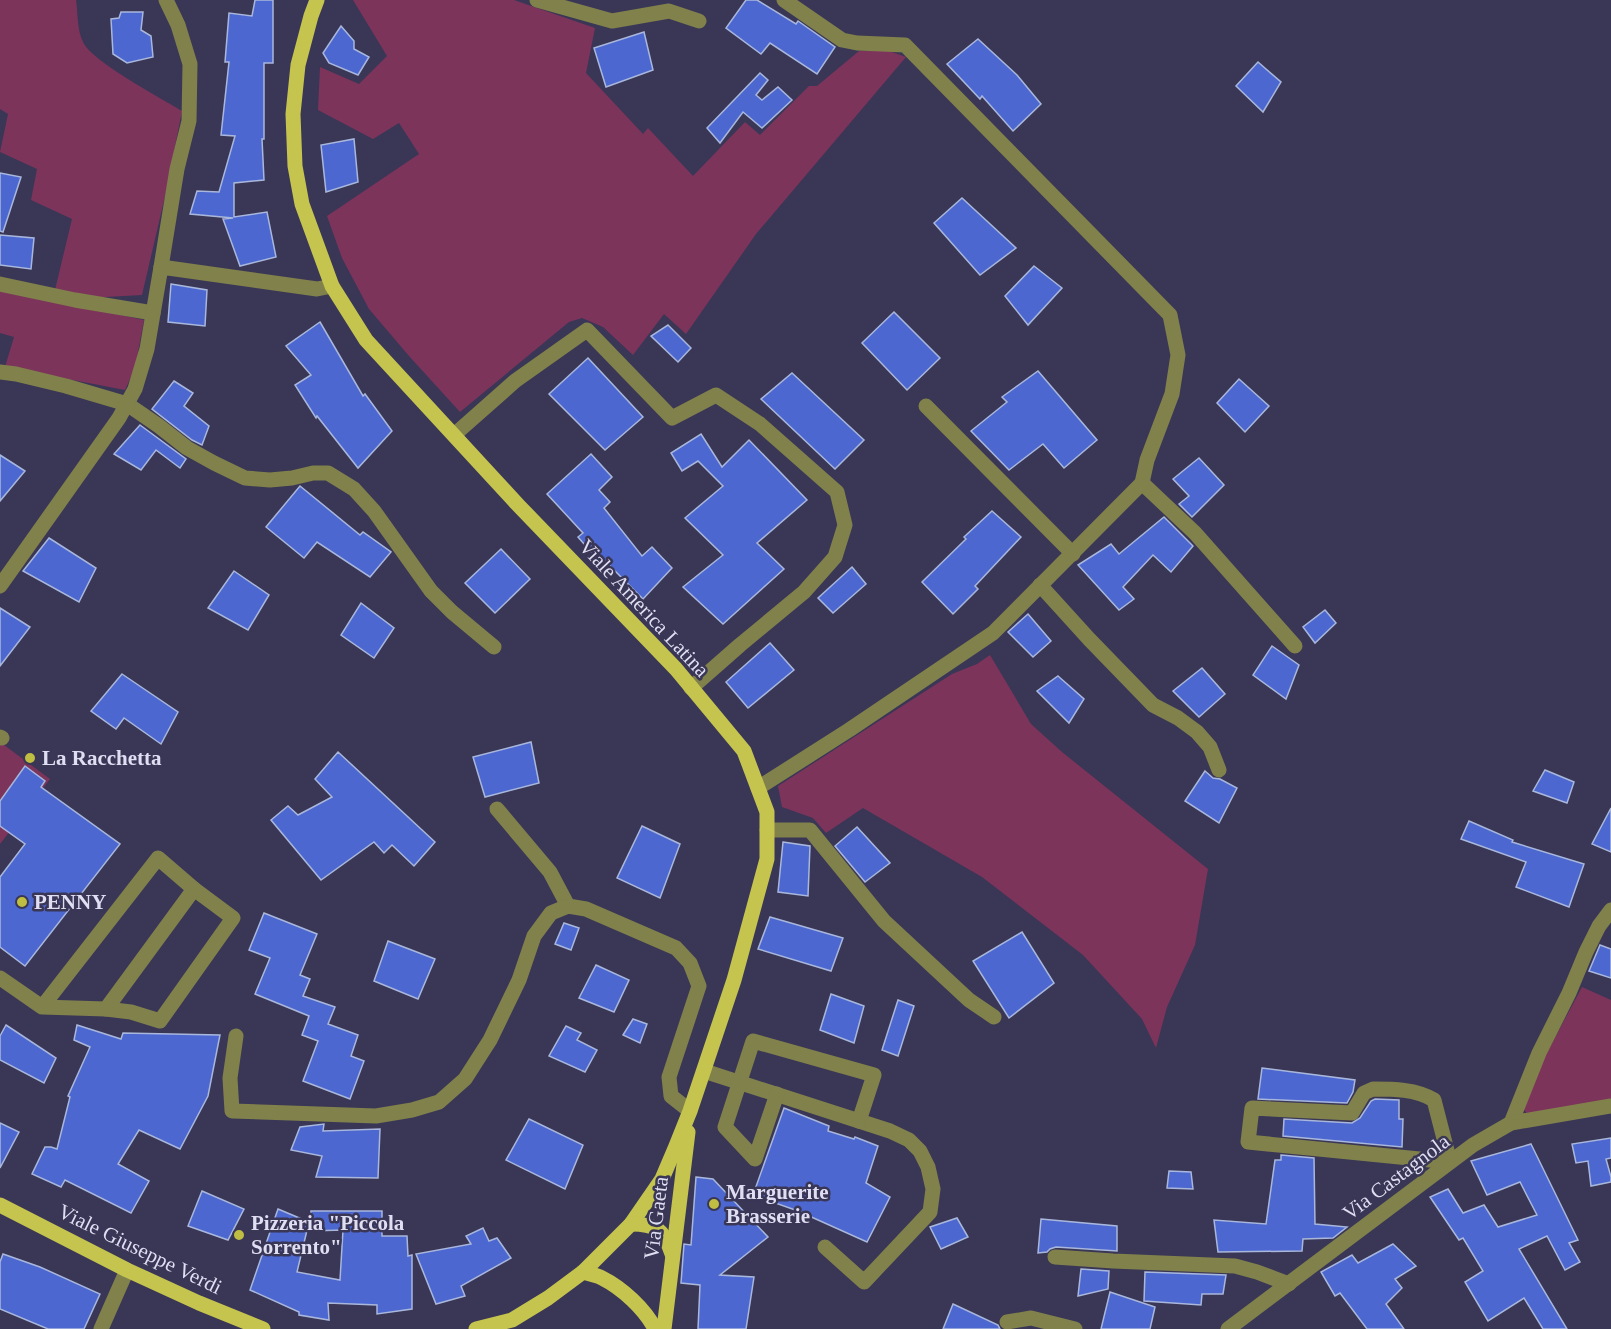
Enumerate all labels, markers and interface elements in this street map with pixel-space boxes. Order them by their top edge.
street label: Viale America Latina [574,534,714,682]
place label: La Racchetta [42,746,162,770]
marker: La Racchetta [23,751,37,765]
place label: PENNY [34,890,106,914]
marker: PENNY [15,895,29,909]
street label: Via Castagnola [1338,1129,1455,1225]
street label: Via Gaeta [639,1175,673,1261]
place label: Marguerite Brasserie [726,1180,829,1228]
marker: Marguerite Brasserie [707,1197,721,1211]
street label: Viale Giuseppe Verdi [54,1199,226,1299]
place label: Pizzeria "Piccola Sorrento" [251,1211,405,1259]
marker: Pizzeria "Piccola Sorrento" [232,1228,246,1242]

